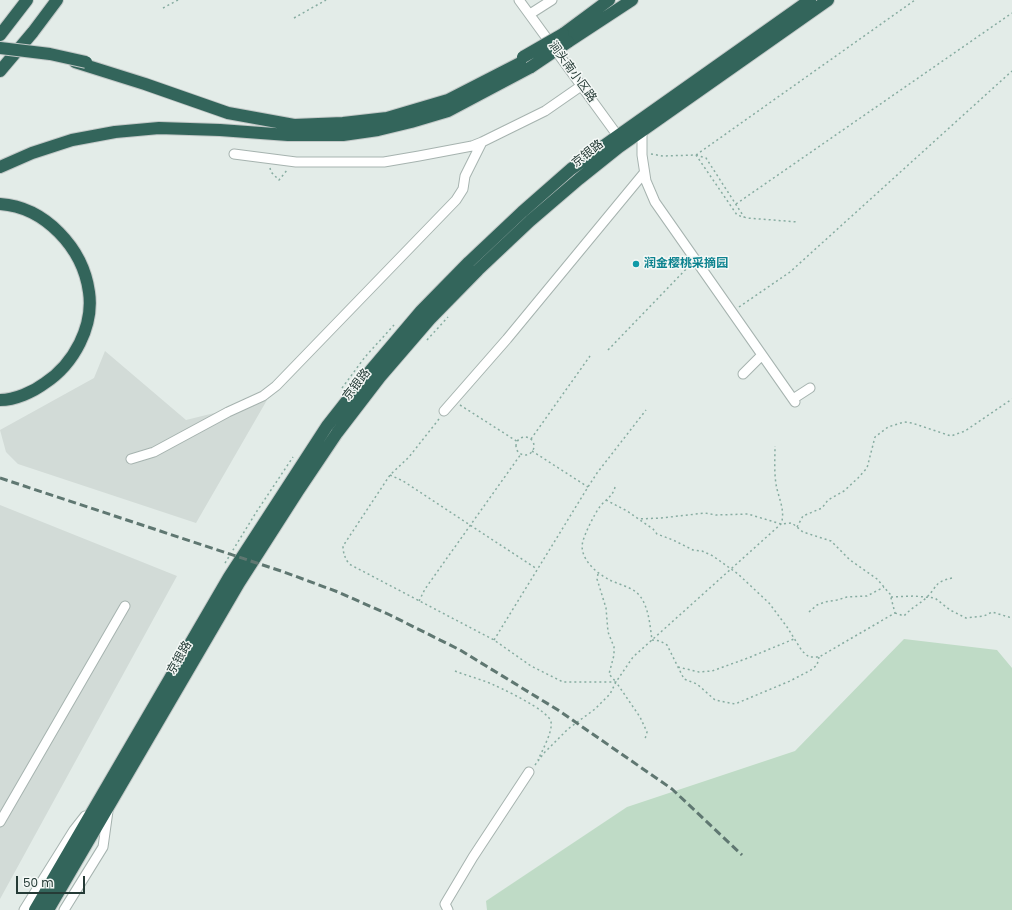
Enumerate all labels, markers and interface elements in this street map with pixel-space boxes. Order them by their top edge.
street label: 涧头南小区路 [545,39,599,105]
street label: 京银路 [569,137,607,171]
place label: 润金樱桃采摘园 [644,257,728,271]
marker: 润金樱桃采摘园 [631,259,641,269]
street label: 京银路 [340,366,374,404]
street label: 京银路 [165,639,195,677]
scale bar [18,868,87,894]
text: 50 m [23,874,54,891]

